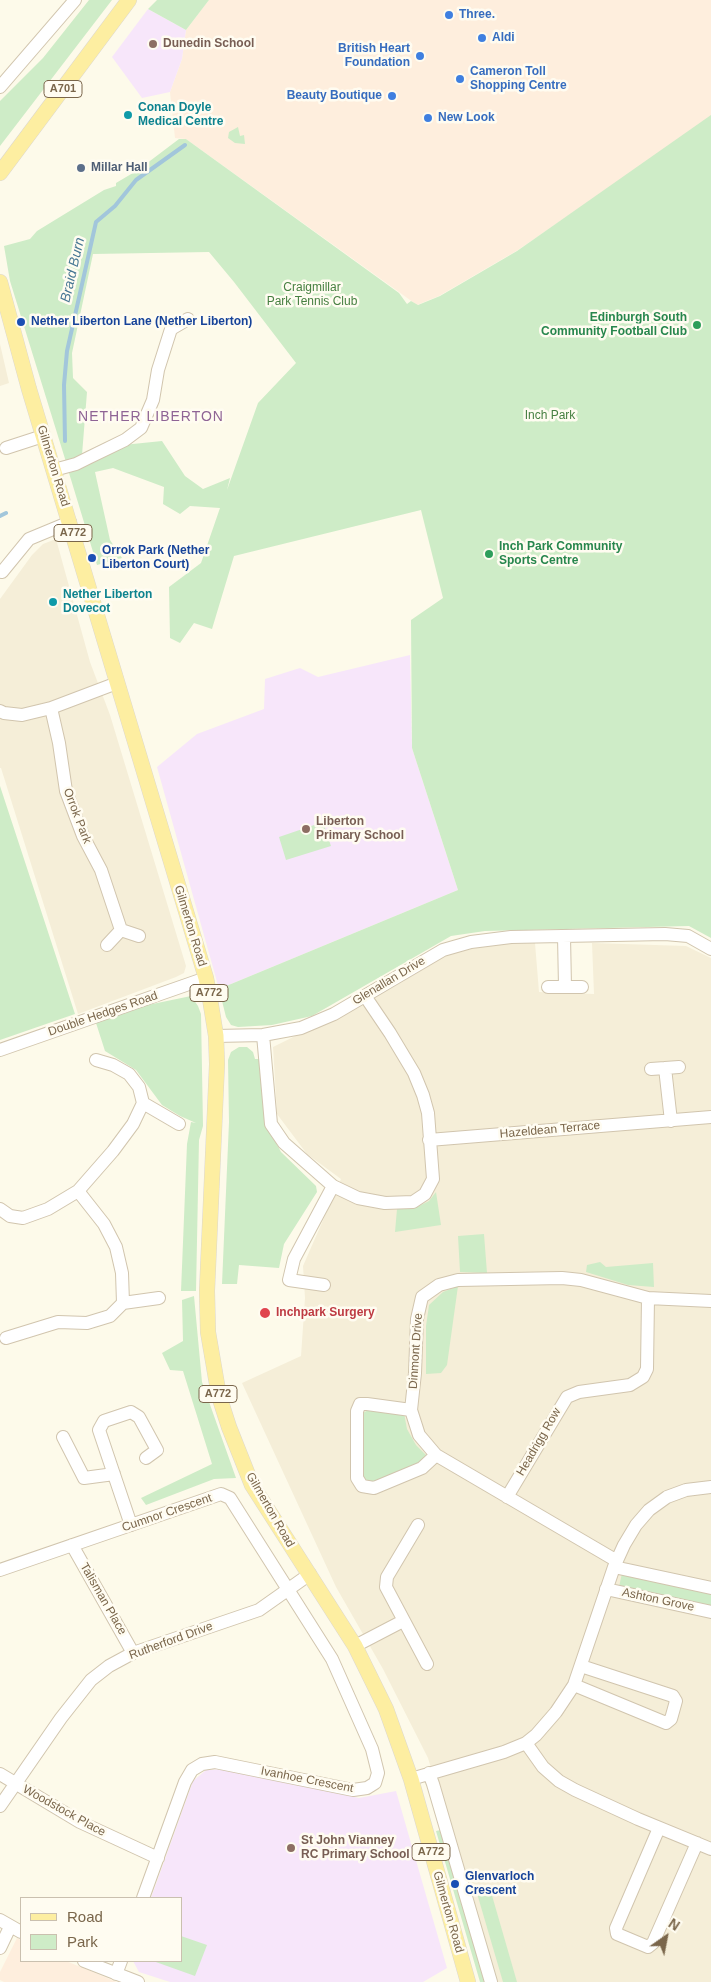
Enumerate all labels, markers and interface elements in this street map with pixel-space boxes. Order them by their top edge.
place label: Three. [459,8,495,22]
marker: Three. [443,9,455,21]
place label: Aldi [492,31,515,45]
marker: Aldi [476,32,488,44]
place label: Dunedin School [163,37,254,51]
marker: Dunedin School [147,38,159,50]
place label: British Heart Foundation [338,42,410,70]
marker: British Heart Foundation [414,50,426,62]
place label: Cameron Toll Shopping Centre [470,65,567,93]
marker: Cameron Toll Shopping Centre [454,73,466,85]
road number: A701 [44,80,82,98]
place label: Beauty Boutique [287,89,382,103]
marker: Beauty Boutique [386,90,398,102]
place label: Conan Doyle Medical Centre [138,101,223,129]
marker: Conan Doyle Medical Centre [122,109,134,121]
place label: New Look [438,111,495,125]
marker: New Look [422,112,434,124]
place label: Millar Hall [91,161,148,175]
marker: Millar Hall [75,162,87,174]
water label: Braid Burn [57,236,89,304]
park label: Craigmillar Park Tennis Club [267,281,357,309]
place label: Edinburgh South Community Football Club [541,311,687,339]
place label: Nether Liberton Lane (Nether Liberton) [31,315,252,329]
marker: Nether Liberton Lane (Nether Liberton) [15,316,27,328]
marker: Edinburgh South Community Football Club [691,319,703,331]
district label: NETHER LIBERTON [76,409,226,425]
park label: Inch Park [525,409,575,423]
street label: Gilmerton Road [34,424,72,508]
road number: A772 [54,524,92,542]
place label: Inch Park Community Sports Centre [499,540,622,568]
place label: Orrok Park (Nether Liberton Court) [102,544,209,572]
marker: Inch Park Community Sports Centre [483,548,495,560]
marker: Orrok Park (Nether Liberton Court) [86,552,98,564]
place label: Nether Liberton Dovecot [63,588,152,616]
marker: Nether Liberton Dovecot [47,596,59,608]
street label: Orrok Park [60,786,94,846]
place label: Liberton Primary School [316,815,404,843]
marker: Liberton Primary School [300,823,312,835]
street label: Gilmerton Road [171,884,209,968]
street label: Glenallan Drive [350,954,428,1008]
road number: A772 [190,984,228,1001]
street label: Double Hedges Road [46,989,160,1039]
street label: Hazeldean Terrace [499,1118,601,1142]
marker: Inchpark Surgery [258,1306,272,1320]
place label: Inchpark Surgery [276,1306,375,1320]
street label: Dinmont Drive [406,1313,426,1389]
road number: A772 [199,1386,237,1402]
street label: Headrigg Row [514,1405,564,1479]
street label: Gilmerton Road [243,1470,297,1550]
street label: Cumnor Crescent [120,1491,214,1535]
street label: Talisman Place [77,1560,129,1638]
street label: Ashton Grove [621,1585,695,1615]
street label: Rutherford Drive [127,1619,215,1663]
street label: Ivanhoe Crescent [259,1764,355,1796]
street label: Woodstock Place [20,1782,108,1840]
place label: St John Vianney RC Primary School [301,1834,410,1862]
marker: St John Vianney RC Primary School [285,1842,297,1854]
road number: A772 [412,1844,450,1860]
street label: Gilmerton Road [429,1870,467,1954]
place label: Glenvarloch Crescent [465,1870,534,1898]
marker: Glenvarloch Crescent [449,1878,461,1890]
legend [20,1897,182,1962]
text: Road [67,1908,103,1925]
north arrow [641,1912,691,1962]
text: N [666,1915,683,1934]
text: Park [67,1933,98,1950]

